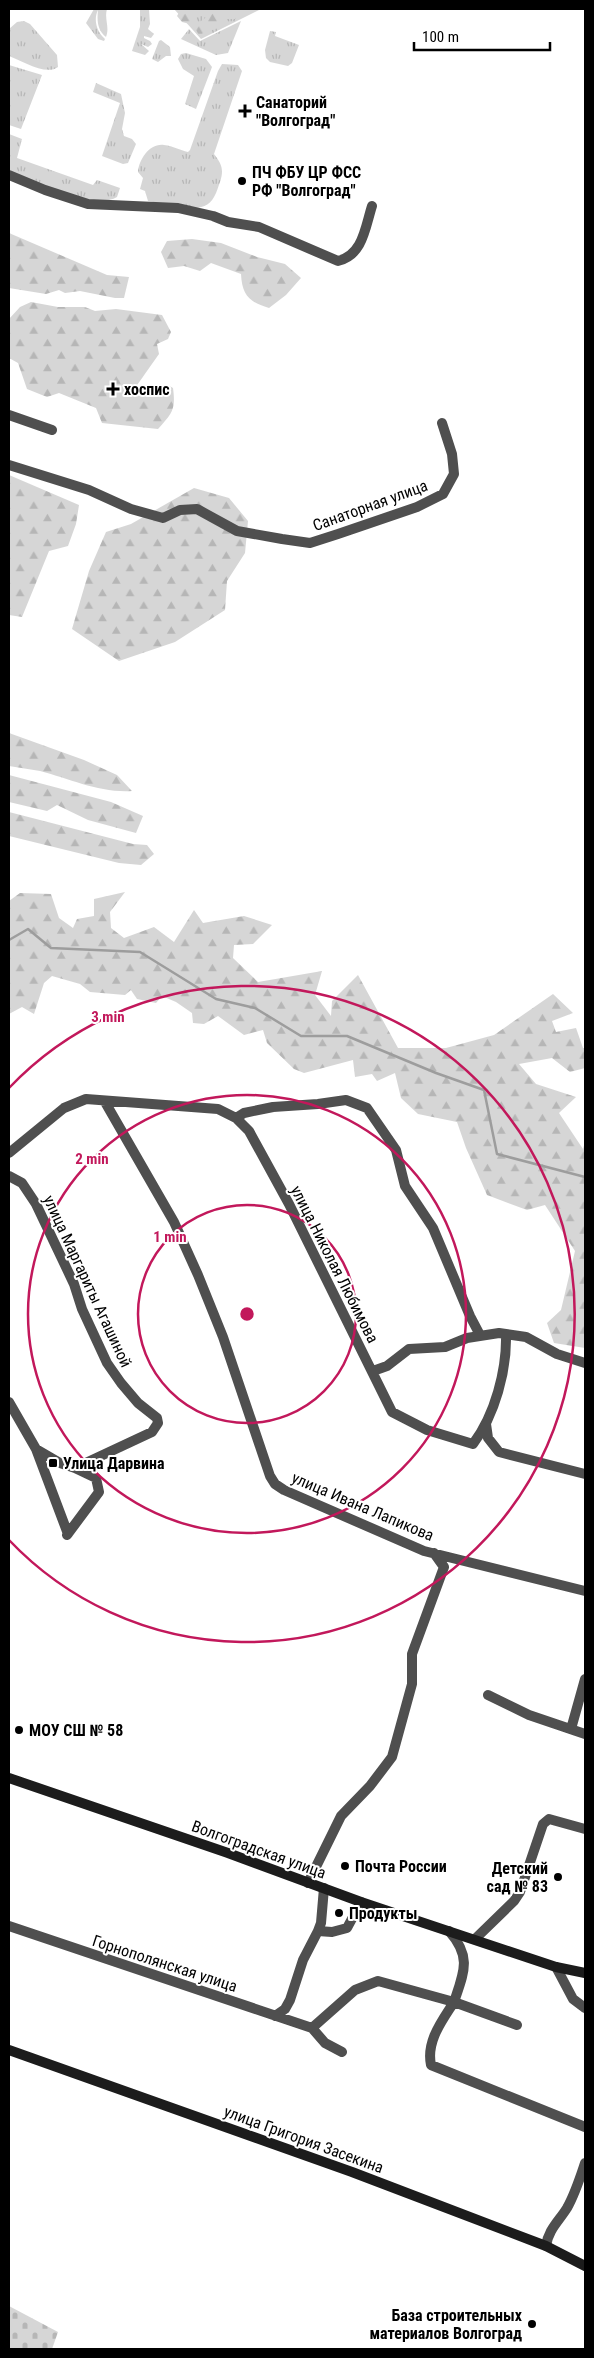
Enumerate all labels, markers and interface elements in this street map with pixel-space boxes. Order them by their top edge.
scale bar [414,20,550,52]
text: 100 m [422,28,459,46]
place label: Санаторий "Волгоград" [256,93,335,130]
marker: Санаторий "Волгоград" [238,104,252,118]
place label: ПЧ ФБУ ЦР ФСС РФ "Волгоград" [252,163,361,200]
marker: ПЧ ФБУ ЦР ФСС РФ "Волгоград" [236,175,248,187]
place label: хоспис [124,380,170,399]
marker: хоспис [106,382,120,396]
street label: Санаторная улица [310,476,430,535]
text: 3 min [91,1008,125,1026]
text: 2 min [75,1150,109,1168]
street label: улица Николая Любимова [287,1182,383,1346]
street label: улица Маргариты Агашиной [39,1192,136,1370]
text: 1 min [153,1228,187,1246]
centre of rings [238,1305,256,1323]
place label: Улица Дарвина [63,1454,165,1473]
marker: Улица Дарвина [47,1457,59,1469]
street label: улица Ивана Лапикова [289,1468,437,1545]
place label: МОУ СШ № 58 [29,1721,123,1740]
marker: МОУ СШ № 58 [13,1724,25,1736]
street label: Волгоградская улица [189,1816,329,1883]
place label: Почта России [355,1857,447,1876]
place label: Детский сад № 83 [487,1859,548,1896]
marker: Почта России [339,1860,351,1872]
marker: Детский сад № 83 [552,1871,564,1883]
place label: Продукты [349,1904,417,1923]
marker: Продукты [333,1907,345,1919]
street label: Горнополянская улица [90,1931,240,1996]
street label: улица Григория Засекина [221,2102,386,2177]
place label: База строительных материалов Волгоград [369,2306,523,2343]
marker: База строительных материалов Волгоград [526,2318,538,2330]

